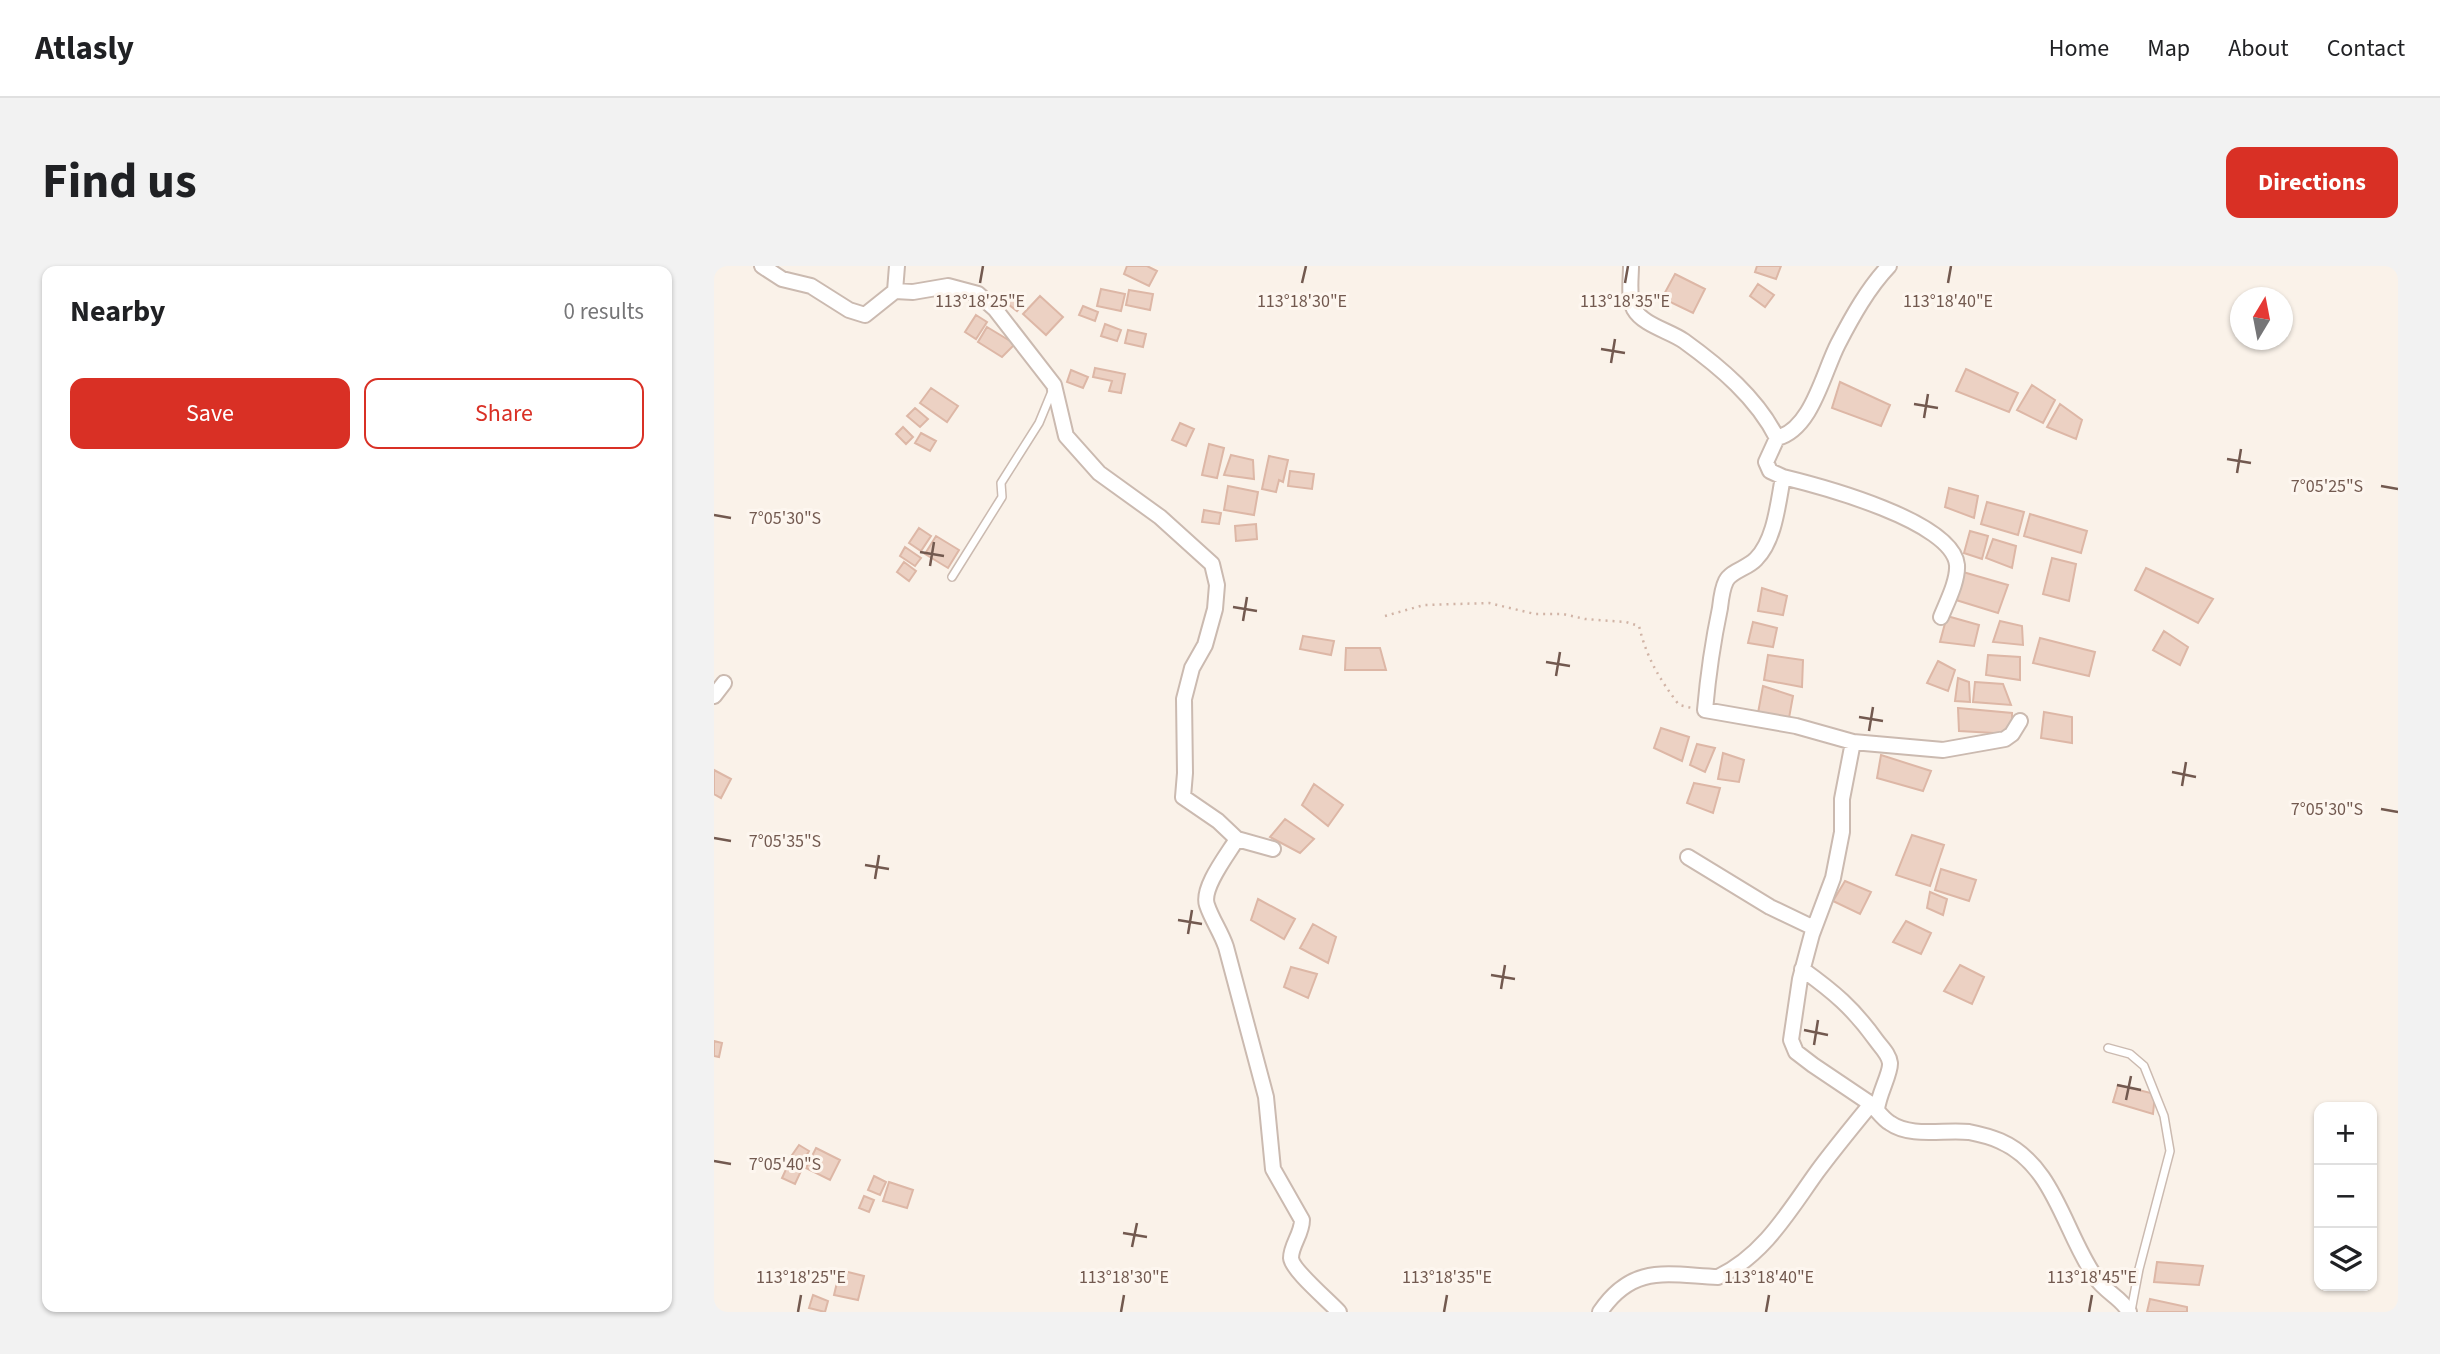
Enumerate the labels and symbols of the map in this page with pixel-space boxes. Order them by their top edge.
north arrow [2230,287,2293,350]
text: 113°18'25"E [935,289,1025,314]
text: 113°18'30"E [1257,289,1347,314]
text: 113°18'35"E [1580,289,1670,314]
text: 113°18'40"E [1903,289,1993,314]
text: 7°05'25"S [2291,474,2363,499]
text: 7°05'30"S [749,506,821,531]
text: 7°05'30"S [2291,797,2363,822]
text: 7°05'35"S [749,829,821,854]
text: 7°05'40"S [749,1152,821,1177]
text: 113°18'25"E [756,1265,846,1290]
text: 113°18'30"E [1079,1265,1169,1290]
text: 113°18'35"E [1402,1265,1492,1290]
text: 113°18'40"E [1724,1265,1814,1290]
text: 113°18'45"E [2047,1265,2137,1290]

